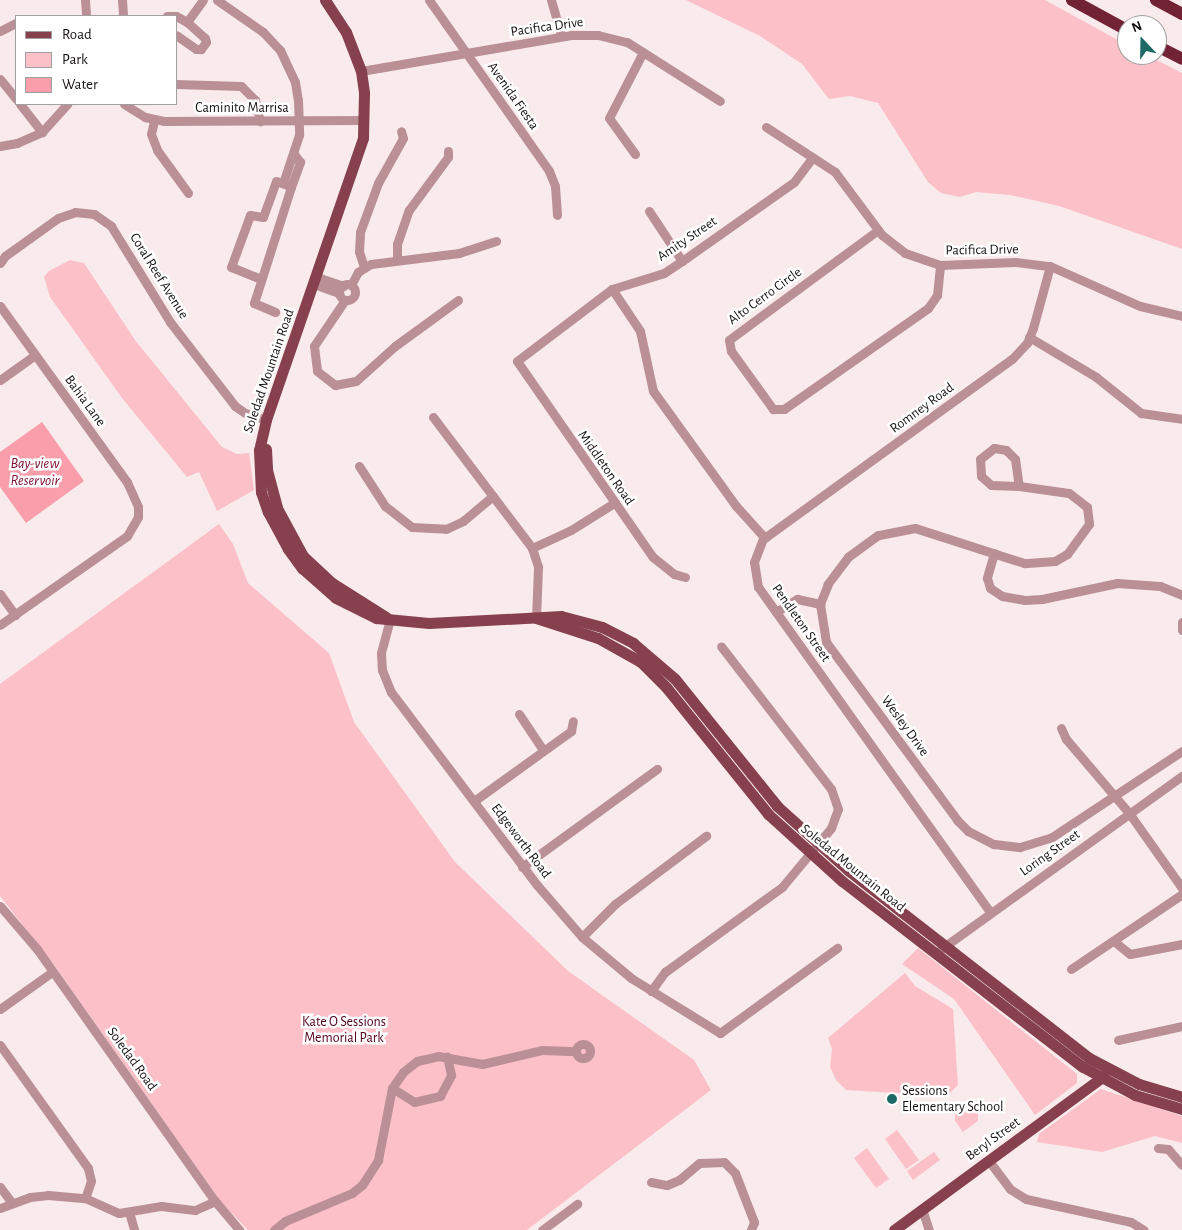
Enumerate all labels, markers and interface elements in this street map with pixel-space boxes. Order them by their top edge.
street label: Pacifica Drive [510,14,584,40]
legend [15,15,178,105]
north arrow [1117,15,1167,65]
text: N [1130,19,1144,35]
text: Road [62,27,92,42]
text: Park [62,52,88,67]
street label: Avenida Fiesta [484,59,542,133]
text: Water [62,77,98,92]
street label: Caminito Marrisa [195,100,289,116]
street label: Amity Street [654,213,720,265]
street label: Coral Reef Avenue [126,230,192,322]
street label: Pacifica Drive [945,241,1019,259]
street label: Alto Cerro Circle [725,264,805,328]
street label: Soledad Mountain Road [240,307,298,435]
street label: Bahia Lane [61,372,109,430]
street label: Romney Road [887,379,957,437]
street label: Middleton Road [574,427,638,509]
water label: Bay-view Reservoir [10,454,60,489]
street label: Pendleton Street [768,581,834,665]
street label: Wesley Drive [877,692,933,760]
street label: Edgeworth Road [487,800,555,882]
street label: Soledad Mountain Road [797,821,909,915]
street label: Loring Street [1017,826,1083,880]
park label: Kate O Sessions Memorial Park [302,1014,386,1046]
street label: Soledad Road [103,1024,161,1094]
place label: Sessions Elementary School [902,1083,1003,1116]
marker: Sessions Elementary School [886,1093,898,1105]
street label: Beryl Street [962,1114,1024,1164]

